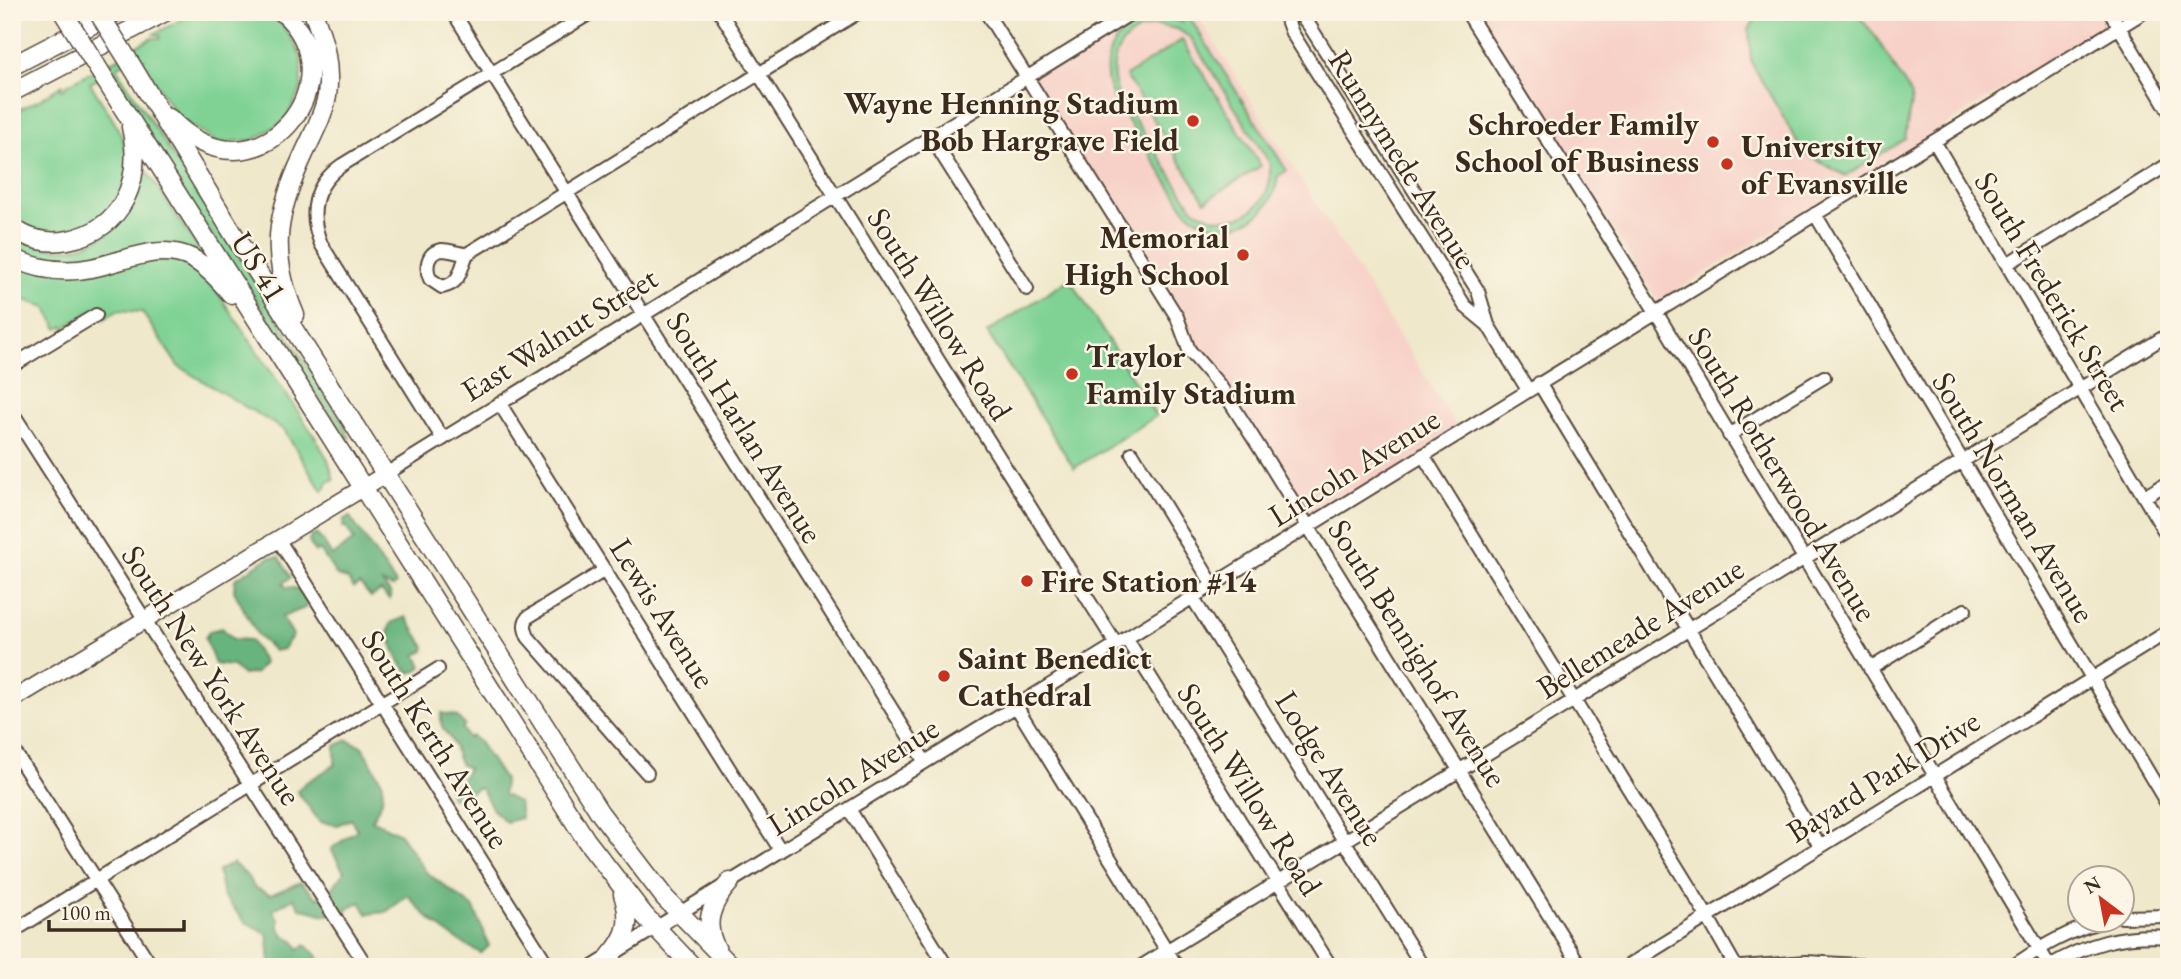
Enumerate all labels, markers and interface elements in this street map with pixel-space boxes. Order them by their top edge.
street label: Runnymede Avenue [1319,42,1487,276]
place label: Wayne Henning Stadium Bob Hargrave Field [843,82,1179,161]
place label: Schroeder Family School of Business [1455,103,1700,182]
marker: Wayne Henning Stadium Bob Hargrave Field [1185,113,1201,129]
place label: University of Evansville [1741,125,1908,204]
marker: Schroeder Family School of Business [1705,134,1721,150]
marker: University of Evansville [1719,156,1735,172]
street label: South Frederick Street [1965,164,2141,418]
street label: South Willow Road [858,200,1023,429]
place label: Memorial High School [1065,216,1229,295]
street label: US 41 [221,224,297,310]
marker: Memorial High School [1235,247,1251,263]
street label: East Walnut Street [453,257,665,411]
street label: South Harlan Avenue [657,303,833,551]
street label: South Rotherwood Avenue [1678,319,1888,629]
place label: Traylor Family Stadium [1086,335,1296,414]
street label: South Norman Avenue [1923,364,2105,630]
marker: Traylor Family Stadium [1064,366,1080,382]
street label: Lincoln Avenue [1261,398,1447,536]
street label: South Bennighof Avenue [1319,511,1517,795]
street label: Lewis Avenue [600,530,726,696]
street label: South New York Avenue [112,537,312,813]
street label: Bellemeade Avenue [1529,548,1751,708]
place label: Fire Station #14 [1041,560,1257,602]
marker: Fire Station #14 [1019,573,1035,589]
street label: South Kerth Avenue [352,622,520,856]
place label: Saint Benedict Cathedral [958,637,1152,716]
marker: Saint Benedict Cathedral [936,668,952,684]
street label: South Willow Road [1168,675,1333,904]
street label: Lodge Avenue [1266,683,1394,853]
street label: Bayard Park Drive [1779,700,1987,852]
street label: Lincoln Avenue [760,707,946,845]
north arrow [2066,864,2136,934]
text: N [2079,870,2106,900]
scale bar [49,888,184,932]
text: 100 m [60,899,111,926]

